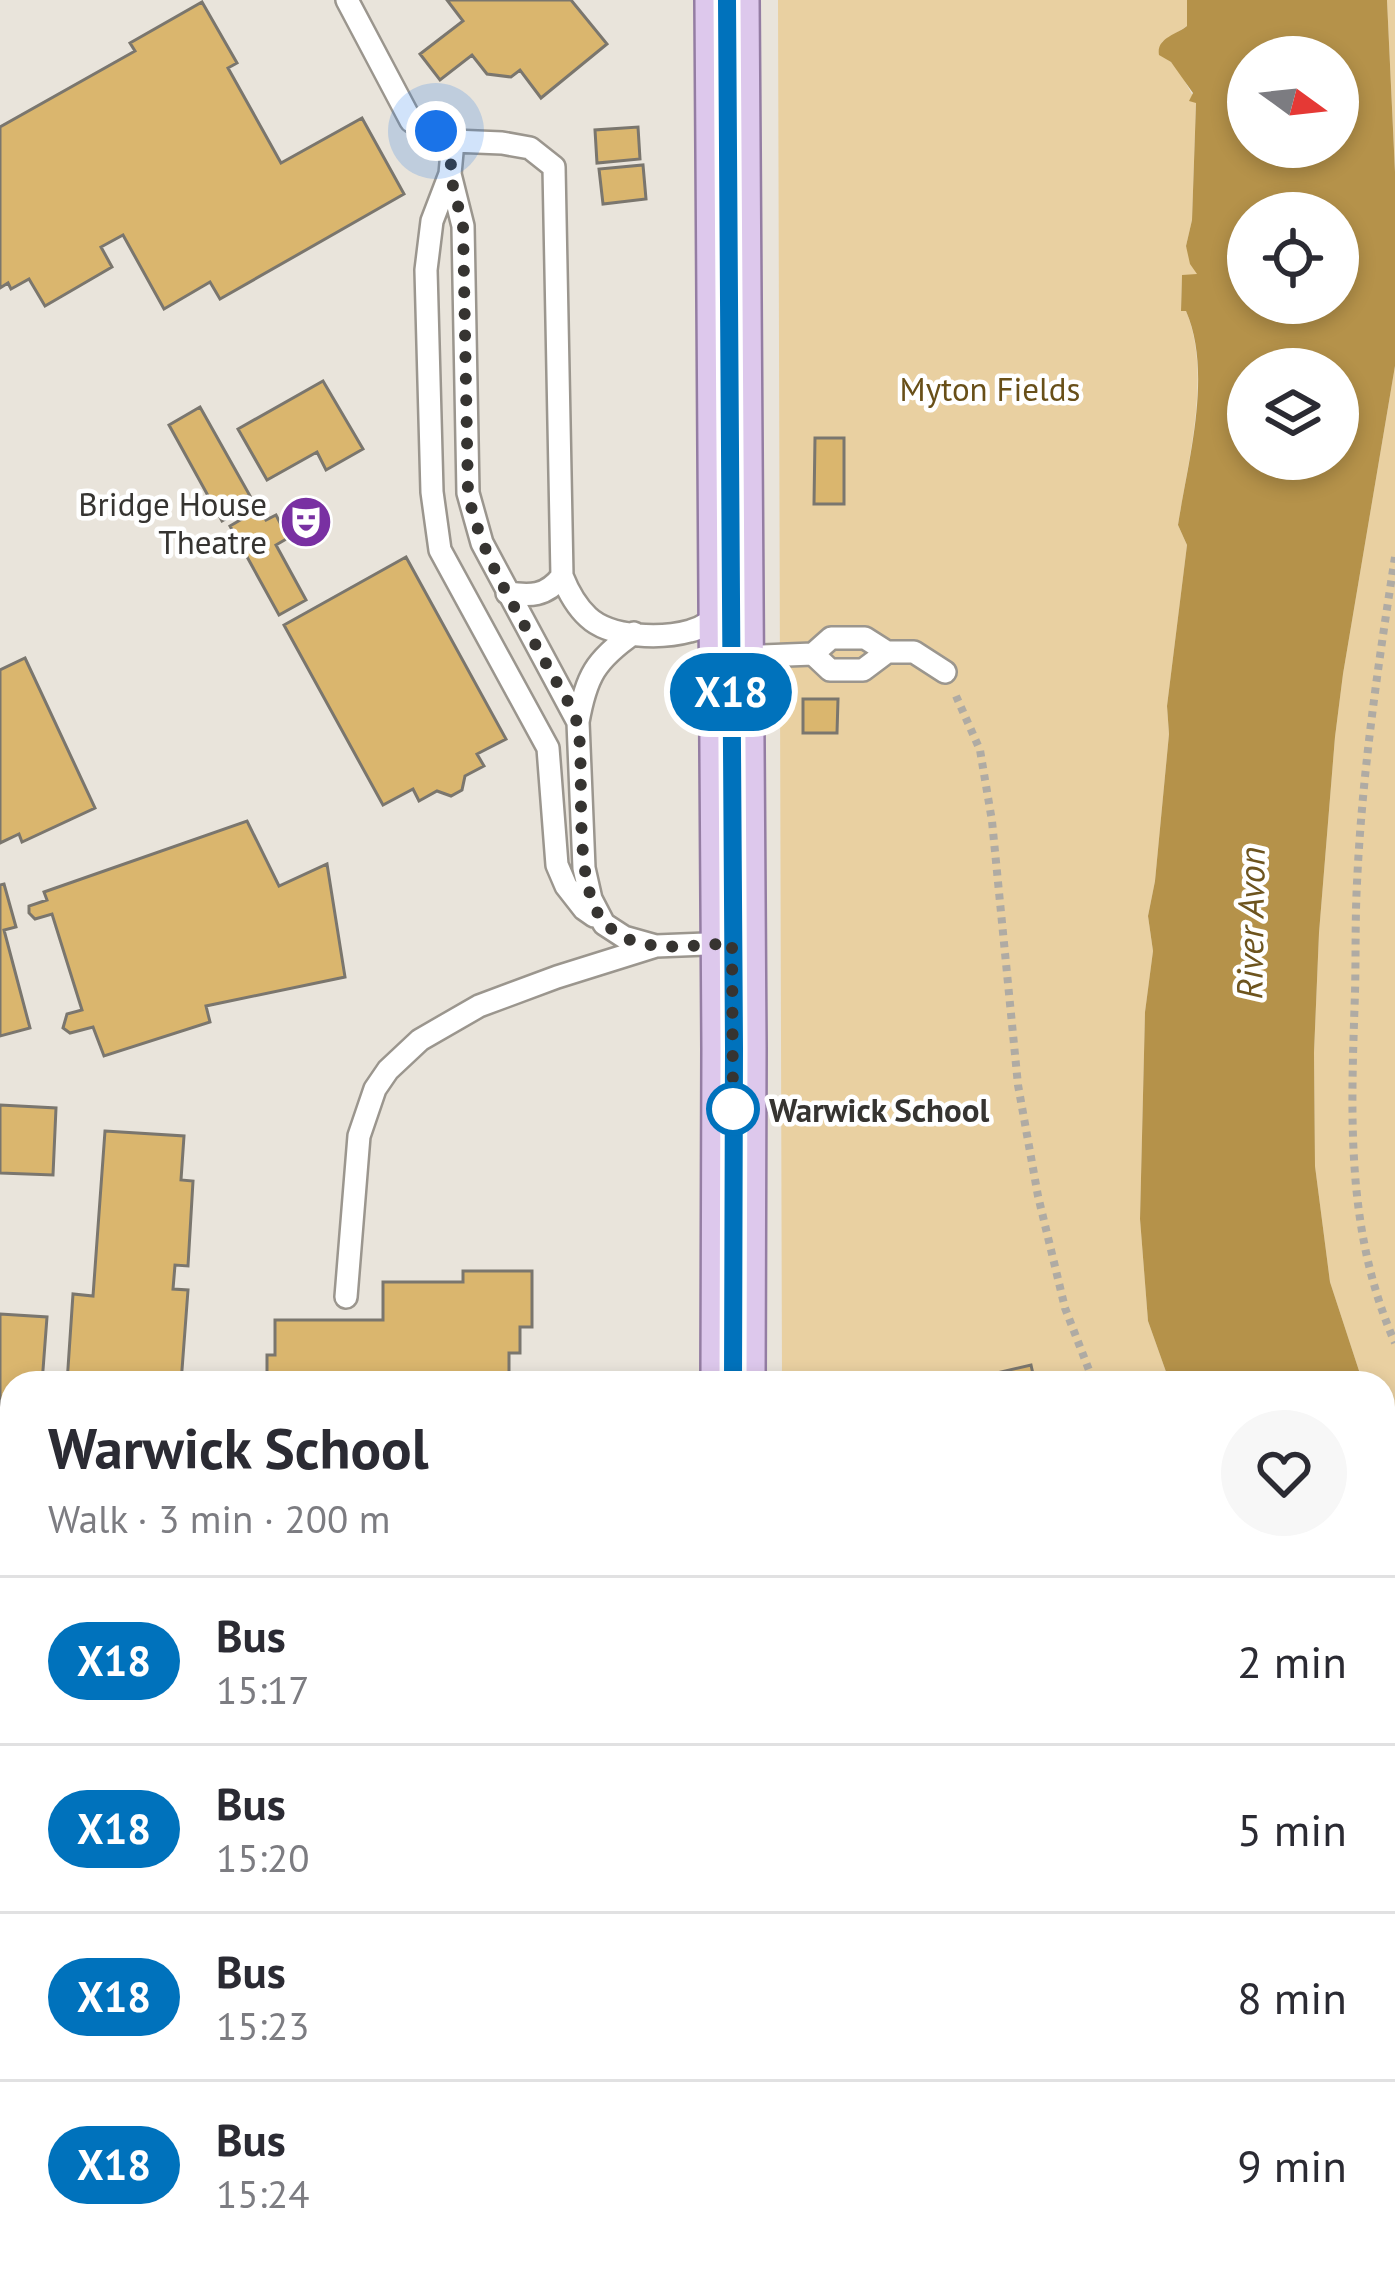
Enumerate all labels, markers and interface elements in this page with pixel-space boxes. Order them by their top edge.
north arrow [1227,36,1359,168]
map controls [1227,36,1359,480]
your location [406,101,466,161]
button: locate [1227,192,1359,324]
button: layers [1227,348,1359,480]
park label: Myton Fields [900,367,1080,410]
place label: Bridge House Theatre [78,482,267,563]
theatre icon: Bridge House Theatre [278,494,334,550]
line badge: X18 [662,653,800,731]
text: X18 [694,664,768,719]
water label: River Avon [1225,846,1275,1000]
marker: Warwick School [708,1084,758,1134]
place label: Warwick School [769,1088,990,1131]
button: heart [1221,1410,1347,1536]
text: Warwick School [48,1411,428,1485]
text: Walk · 3 min · 200 m [48,1493,390,1544]
text: Bus [216,1606,286,1664]
text: 2 min [1237,1632,1347,1690]
text: X18 [77,1633,151,1688]
text: 15:17 [216,1664,310,1715]
text: Bus [216,1774,286,1832]
text: 5 min [1237,1800,1347,1858]
text: X18 [77,1801,151,1856]
text: 15:20 [216,1832,310,1883]
text: Bus [216,1942,286,2000]
text: 8 min [1237,1968,1347,2026]
text: X18 [77,1969,151,2024]
text: 15:23 [216,2000,310,2051]
text: Bus [216,2110,286,2168]
text: 9 min [1237,2136,1347,2194]
text: X18 [77,2137,151,2192]
text: 15:24 [216,2168,310,2219]

